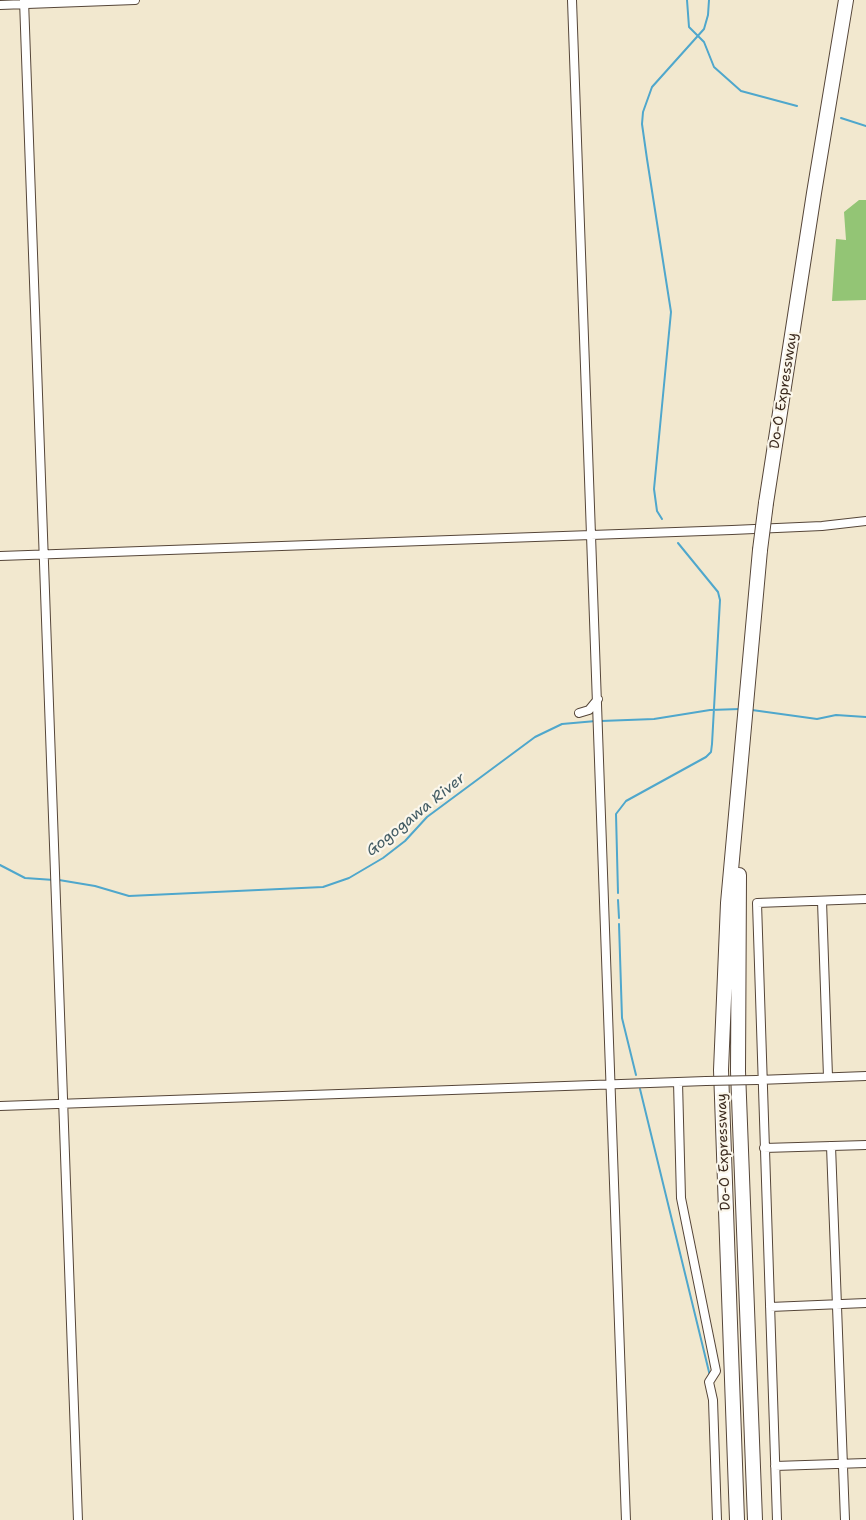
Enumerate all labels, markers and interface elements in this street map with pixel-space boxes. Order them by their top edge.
street label: Do-O Expressway [767,332,801,450]
water label: Gogogawa River [363,770,469,860]
street label: Do-O Expressway [714,1093,734,1211]

